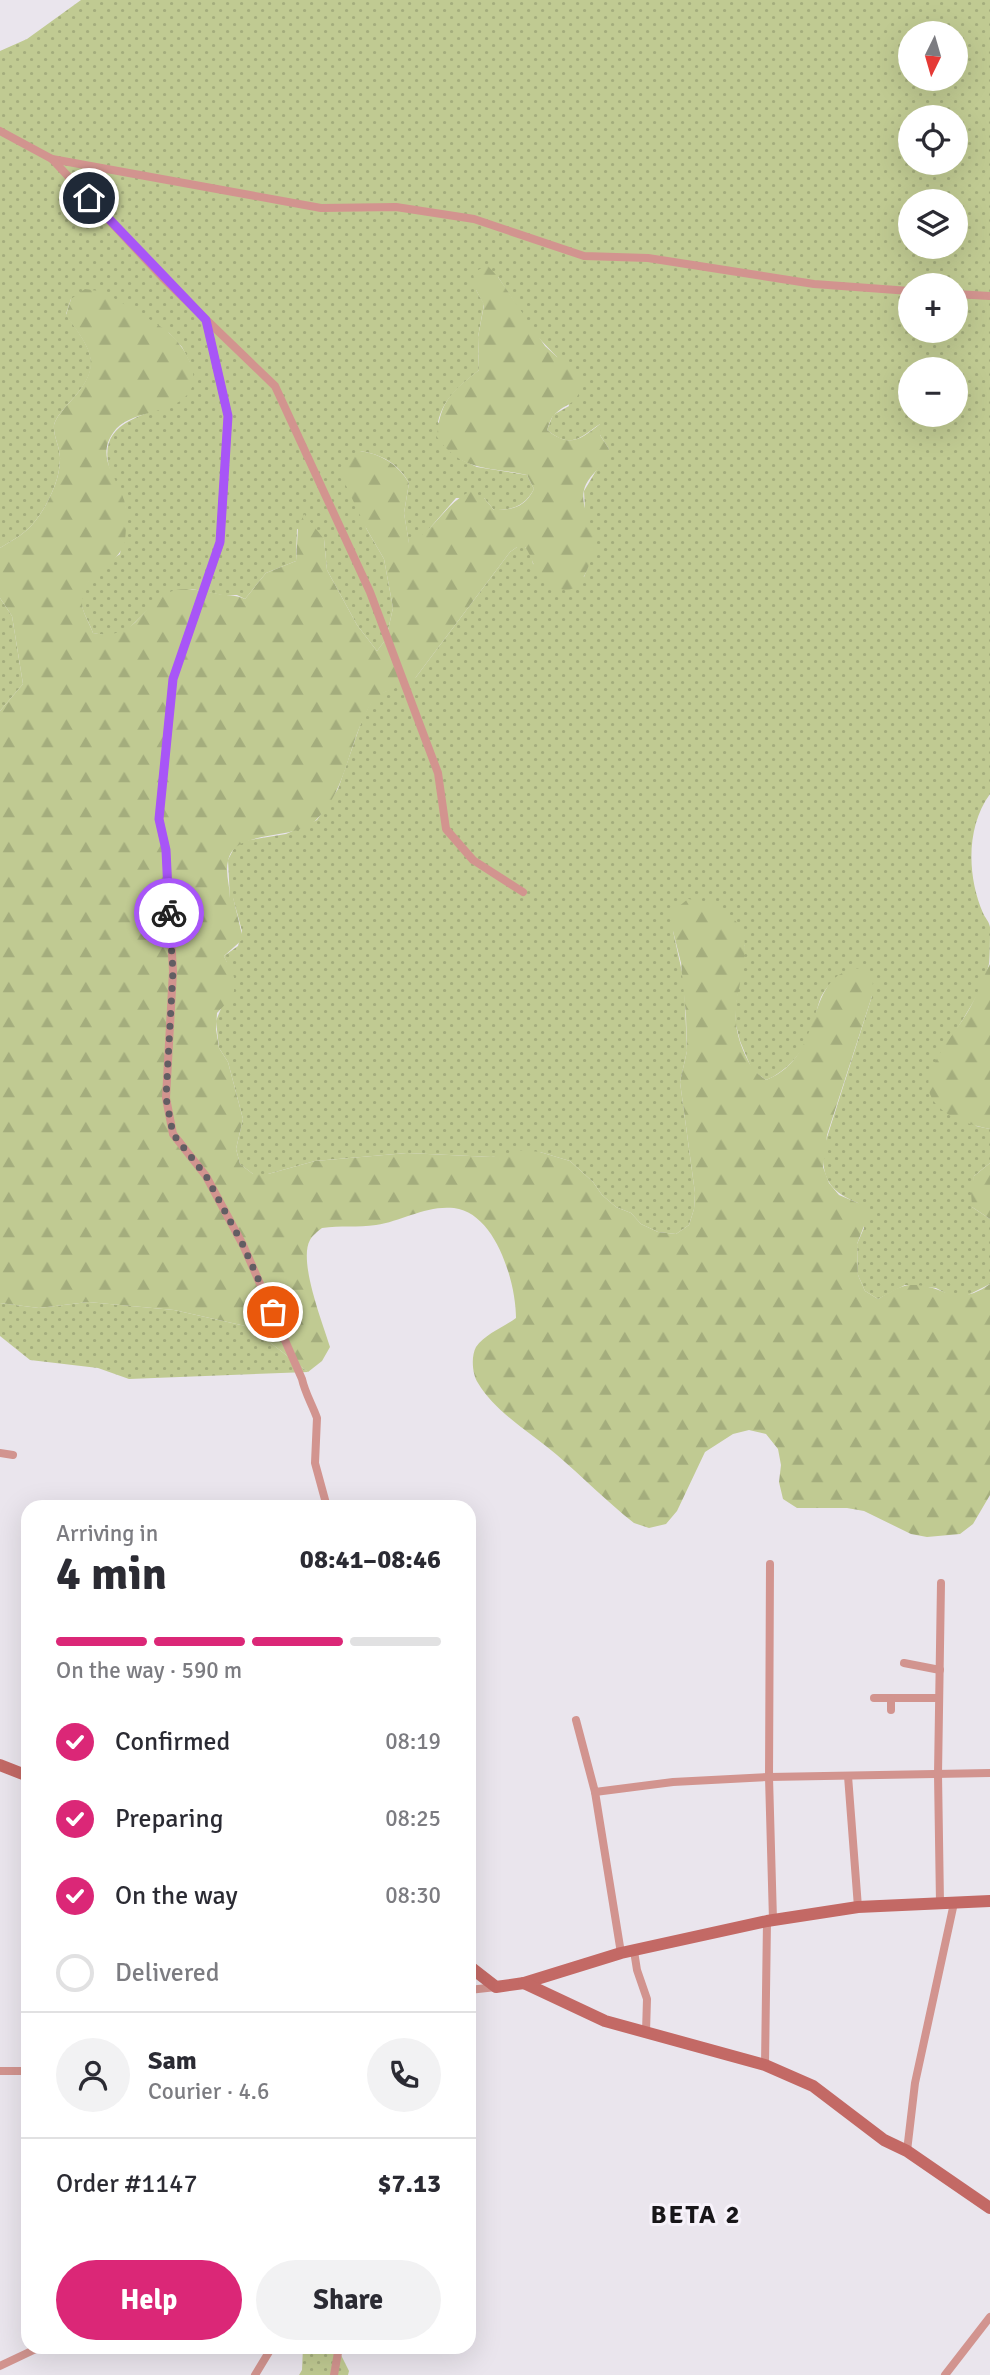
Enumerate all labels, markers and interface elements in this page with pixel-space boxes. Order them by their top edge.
north arrow [898,21,968,91]
map controls [898,21,968,427]
button: locate [898,105,968,175]
pin [59,168,119,228]
icon: home [70,179,108,217]
button: layers [898,189,968,259]
button: + [898,273,968,343]
button: − [898,357,968,427]
courier [134,878,204,948]
icon: bike [150,894,188,932]
pin [243,1282,303,1342]
icon: bag [254,1293,292,1331]
text: Arriving in [56,1519,158,1548]
text: 08:41–08:46 [300,1544,441,1576]
text: 4 min [56,1546,167,1602]
text: On the way · 590 m [56,1656,242,1685]
icon: check [56,1723,94,1761]
text: Confirmed [115,1726,230,1758]
text: 08:19 [385,1727,441,1756]
icon: check [56,1800,94,1838]
text: Preparing [115,1803,223,1835]
text: 08:25 [385,1804,441,1833]
icon: check [56,1877,94,1915]
text: On the way [115,1880,238,1912]
text: 08:30 [385,1881,441,1910]
text: Delivered [115,1957,220,1989]
button: person [56,2038,130,2112]
button: phone [367,2038,441,2112]
text: Sam [148,2045,197,2077]
text: Courier · 4.6 [148,2077,269,2106]
text: Order #1147 [56,2168,197,2200]
text: $7.13 [377,2168,441,2200]
district label: BETA 2 [651,2199,741,2231]
button: Help [56,2260,242,2340]
button: Share [256,2260,441,2340]

